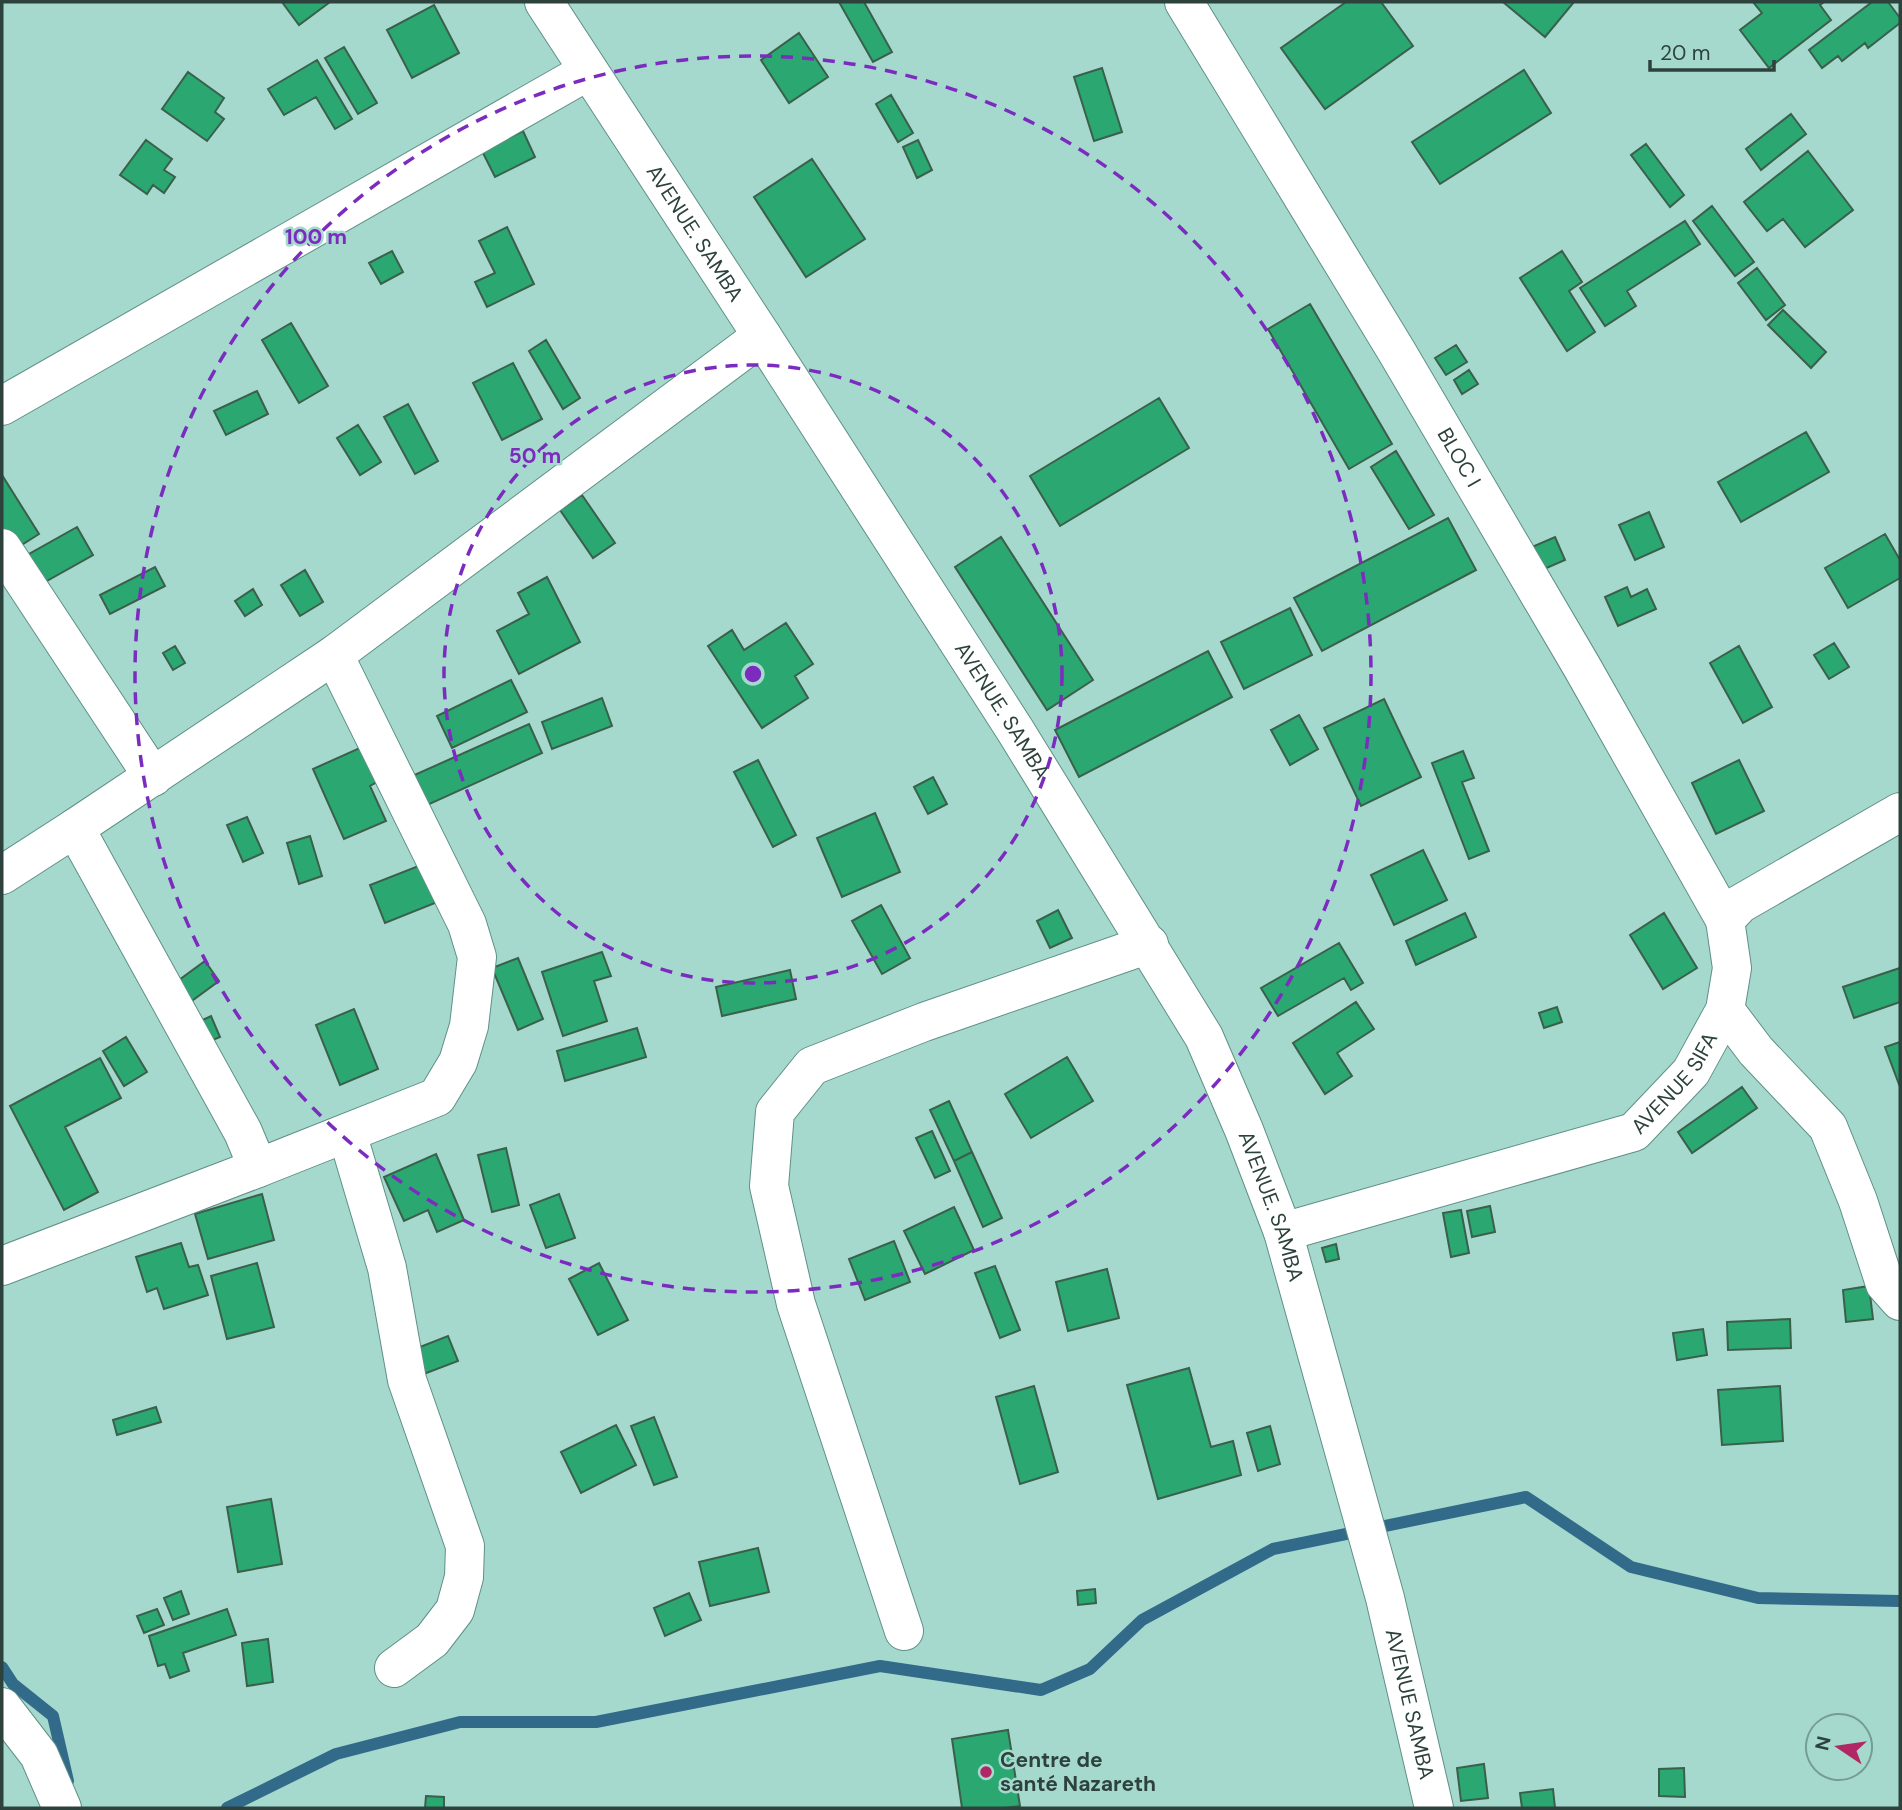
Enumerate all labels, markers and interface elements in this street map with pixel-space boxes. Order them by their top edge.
scale bar [1650,28,1774,72]
text: 20 m [1660,39,1711,67]
street label: AVENUE. SAMBA [640,159,750,307]
text: 100 m [285,223,347,251]
street label: BLOC I [1431,423,1487,492]
text: 50 m [509,442,561,470]
street label: AVENUE. SAMBA [948,637,1056,785]
centre of rings [741,662,765,686]
street label: AVENUE SIFA [1625,1027,1724,1140]
street label: AVENUE. SAMBA [1232,1127,1310,1285]
street label: AVENUE SAMBA [1379,1626,1441,1782]
north arrow [1804,1712,1874,1782]
text: N [1809,1734,1837,1753]
place label: Centre de santé Nazareth [1000,1746,1156,1798]
marker: Centre de santé Nazareth [978,1764,994,1780]

